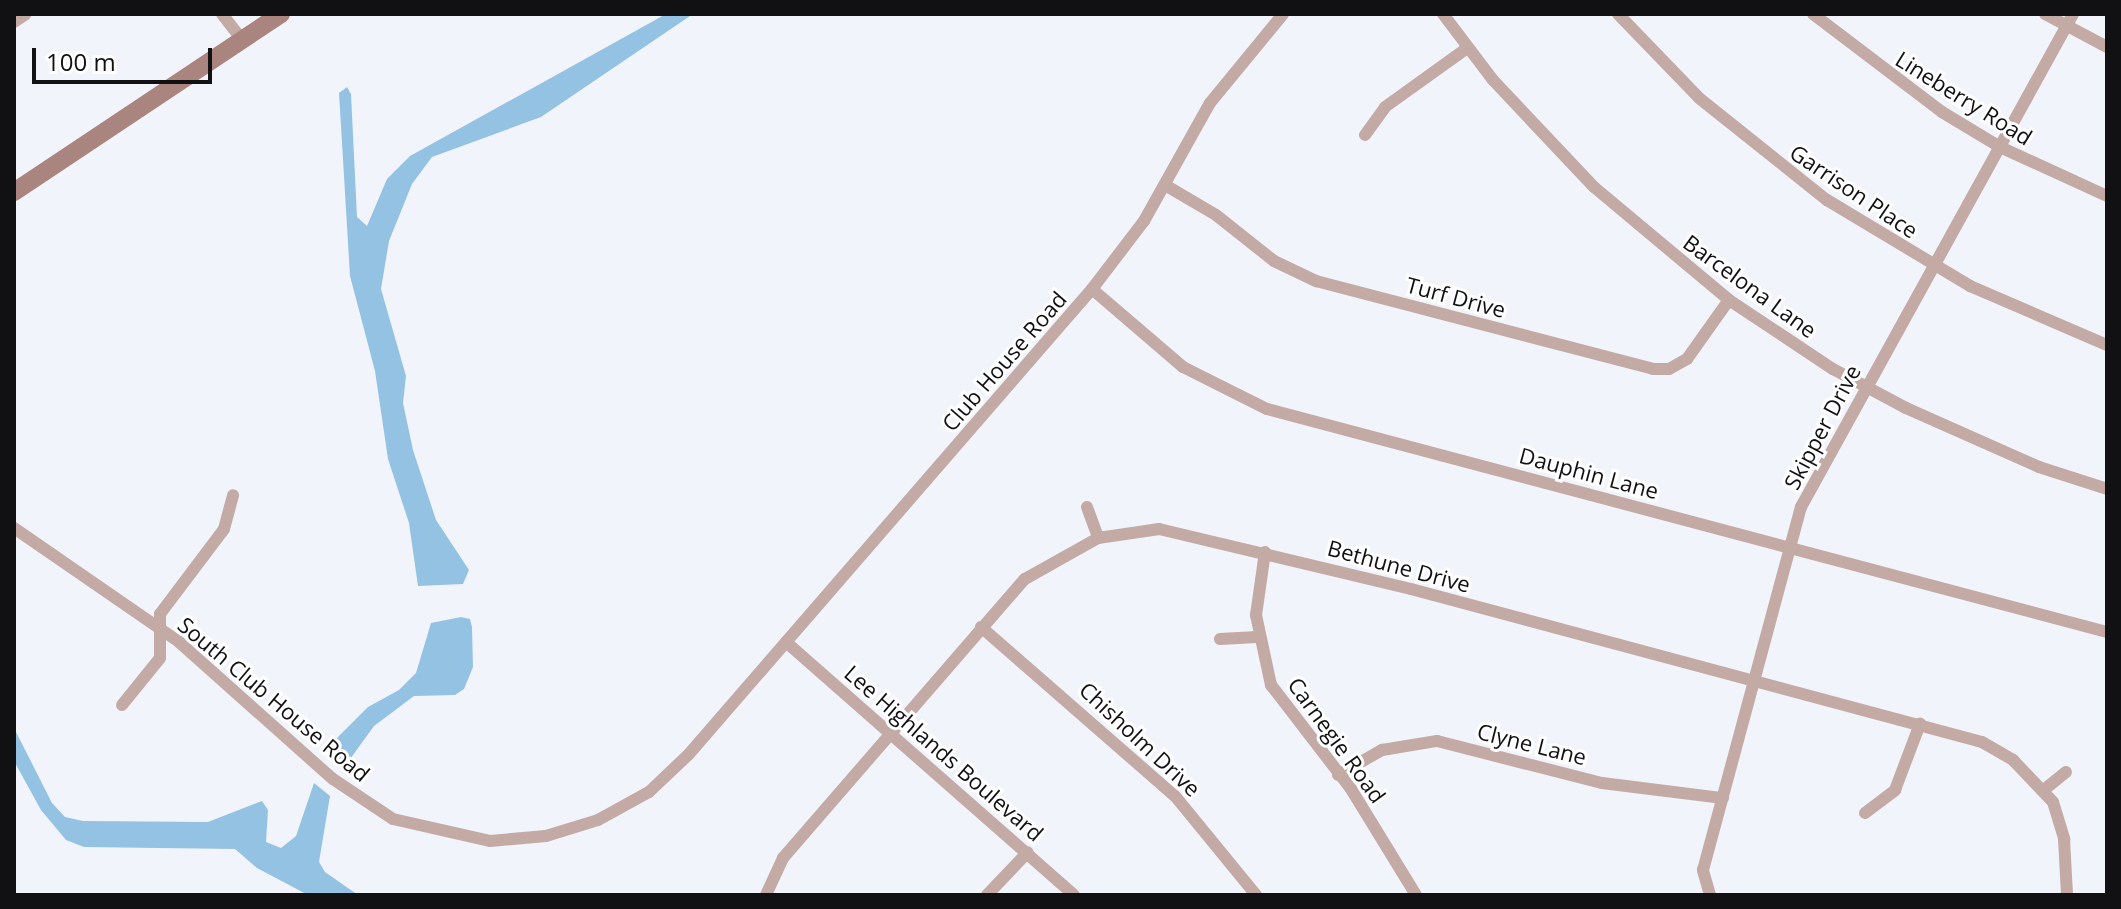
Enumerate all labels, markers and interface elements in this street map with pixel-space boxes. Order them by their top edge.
scale bar [36,32,216,82]
text: 100 m [46,45,116,78]
street label: Lineberry Road [1891,45,2037,151]
street label: Garrison Place [1785,139,1923,243]
street label: Barcelona Lane [1678,229,1822,343]
street label: Turf Drive [1404,271,1508,323]
street label: Club House Road [936,286,1072,436]
street label: Skipper Drive [1778,360,1866,494]
street label: Dauphin Lane [1517,442,1661,504]
street label: Bethune Drive [1325,534,1473,598]
street label: South Club House Road [173,611,375,787]
street label: Lee Highlands Boulevard [839,660,1049,846]
street label: Carnegie Road [1283,672,1391,808]
street label: Chisholm Drive [1074,676,1206,802]
street label: Clyne Lane [1475,718,1589,770]

